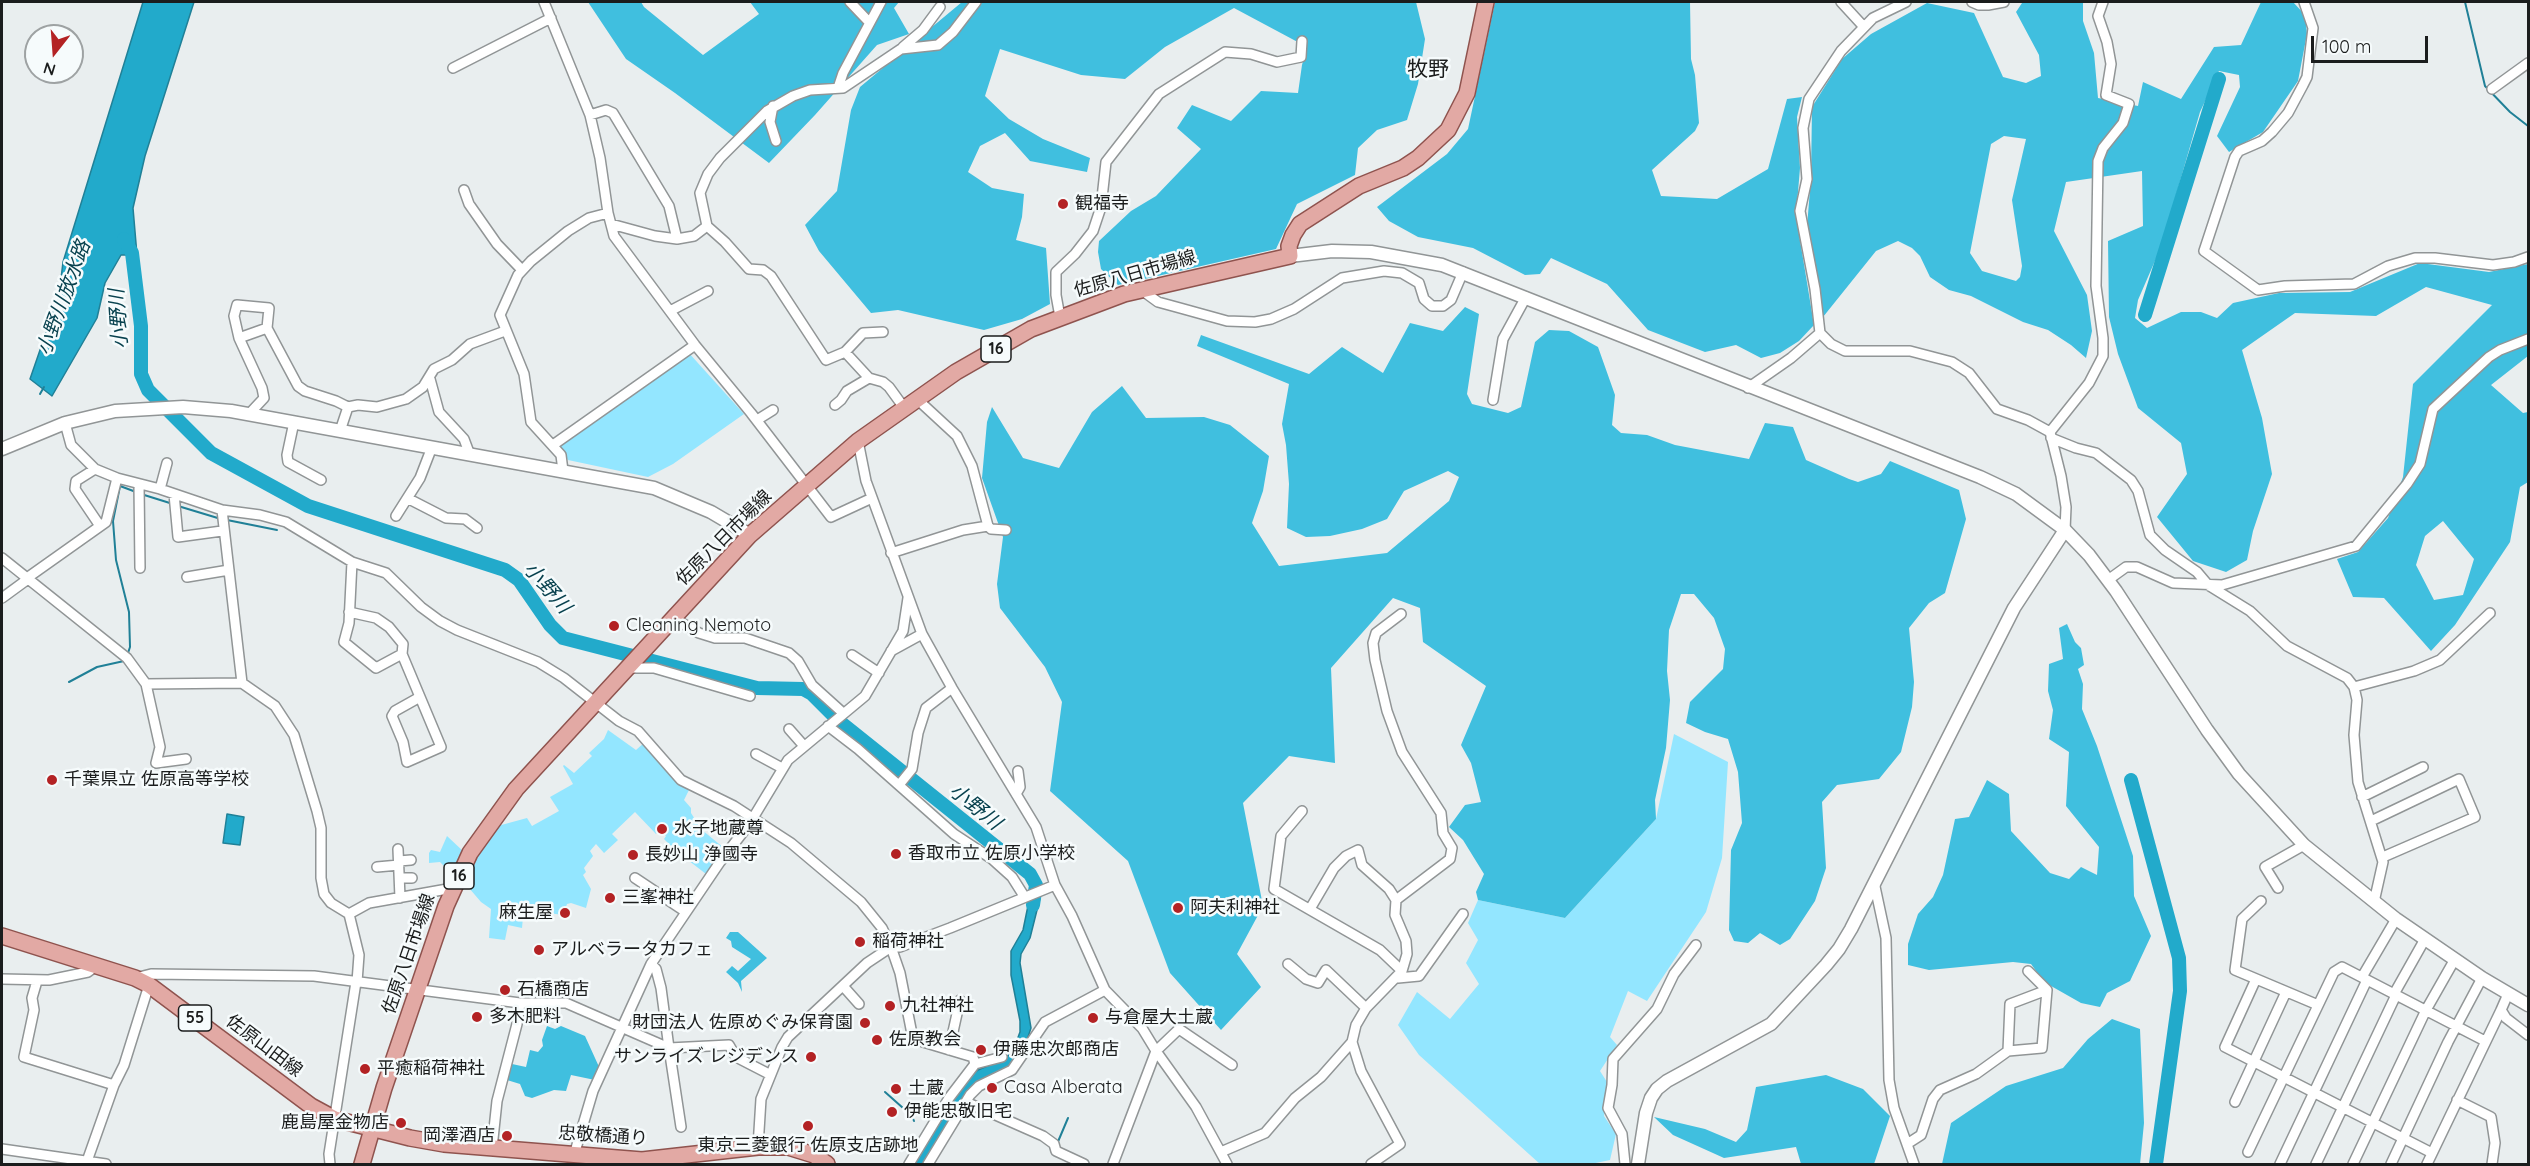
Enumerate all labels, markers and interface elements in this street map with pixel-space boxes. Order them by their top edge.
north arrow [24,24,84,84]
scale bar [2314,24,2431,62]
text: 100 m [2322,35,2371,58]
district label: 牧野 [1407,57,1449,83]
text: N [41,58,58,81]
place label: 観福寺 [1075,193,1129,215]
marker: 観福寺 [1056,197,1070,211]
water label: 小野川放水路 [32,238,96,358]
street label: 佐原八日市場線 [1071,246,1199,302]
water label: 小野川 [105,288,133,350]
road number: 16 [981,336,1011,362]
street label: 佐原八日市場線 [672,486,776,590]
water label: 小野川 [518,557,576,619]
place label: Cleaning Nemoto [626,615,771,637]
marker: Cleaning Nemoto [607,619,621,633]
place label: 千葉県立 佐原高等学校 [64,769,249,791]
marker: 千葉県立 佐原高等学校 [45,773,59,787]
water label: 小野川 [944,779,1006,835]
place label: 水子地蔵尊 [674,818,764,840]
marker: 水子地蔵尊 [655,822,669,836]
place label: 香取市立 佐原小学校 [908,843,1075,865]
place label: 長妙山 浄國寺 [645,844,758,866]
marker: 香取市立 佐原小学校 [889,847,903,861]
marker: 長妙山 浄國寺 [626,848,640,862]
road number: 16 [444,863,474,889]
place label: 三峯神社 [622,887,694,909]
street label: 佐原八日市場線 [378,891,440,1017]
marker: 三峯神社 [603,891,617,905]
place label: 阿夫利神社 [1190,897,1280,919]
marker: 阿夫利神社 [1171,901,1185,915]
place label: 麻生屋 [499,902,553,924]
marker: 麻生屋 [558,906,572,920]
place label: 稲荷神社 [872,931,944,953]
marker: 稲荷神社 [853,935,867,949]
place label: アルベラータカフェ [551,939,713,961]
marker: アルベラータカフェ [532,943,546,957]
place label: 石橋商店 [517,979,589,1001]
marker: 石橋商店 [498,983,512,997]
place label: 九社神社 [902,995,974,1017]
marker: 九社神社 [883,999,897,1013]
road number: 55 [178,1005,212,1031]
place label: 多木肥料 [489,1006,561,1028]
place label: 与倉屋大土蔵 [1105,1007,1213,1029]
street label: 佐原山田線 [222,1010,306,1082]
marker: 多木肥料 [470,1010,484,1024]
marker: 与倉屋大土蔵 [1086,1011,1100,1025]
place label: 財団法人 佐原めぐみ保育園 [632,1012,853,1034]
marker: 財団法人 佐原めぐみ保育園 [858,1016,872,1030]
place label: 佐原教会 [889,1029,961,1051]
marker: 佐原教会 [870,1033,884,1047]
place label: 伊藤忠次郎商店 [993,1039,1119,1061]
marker: 伊藤忠次郎商店 [974,1043,988,1057]
place label: サンライズ レジデンス [614,1046,799,1068]
marker: サンライズ レジデンス [804,1050,818,1064]
place label: 平癒稲荷神社 [377,1058,485,1080]
marker: 平癒稲荷神社 [358,1062,372,1076]
place label: Casa Alberata [1004,1077,1123,1099]
place label: 土蔵 [908,1078,944,1100]
marker: Casa Alberata [985,1081,999,1095]
marker: 土蔵 [889,1082,903,1096]
place label: 伊能忠敬旧宅 [904,1101,1012,1123]
marker: 伊能忠敬旧宅 [885,1105,899,1119]
place label: 鹿島屋金物店 [281,1112,389,1134]
marker: 鹿島屋金物店 [394,1116,408,1130]
marker: 東京三菱銀行 佐原支店跡地 [801,1119,815,1133]
street label: 忠敬橋通り [557,1122,649,1150]
place label: 岡澤酒店 [423,1125,495,1147]
marker: 岡澤酒店 [500,1129,514,1143]
place label: 東京三菱銀行 佐原支店跡地 [698,1135,918,1157]

